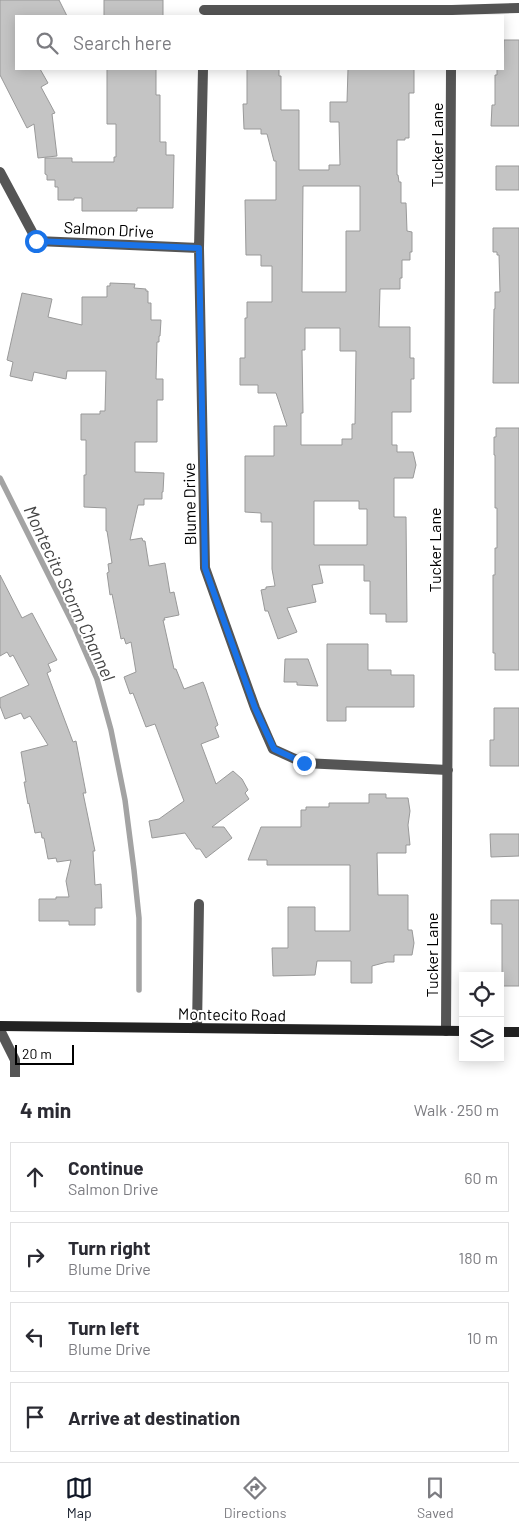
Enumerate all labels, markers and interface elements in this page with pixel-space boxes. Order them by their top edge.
search box [15,15,504,70]
icon: search [33,29,61,57]
text: Search here [73,31,172,54]
street label: Tucker Lane [427,103,446,187]
street label: Salmon Drive [63,217,155,241]
route start [25,230,48,253]
street label: Blume Drive [179,462,199,546]
water label: Montecito Storm Channel [20,502,120,684]
street label: Tucker Lane [425,508,444,592]
route end [293,752,316,775]
street label: Tucker Lane [422,913,441,997]
map controls [459,972,504,1062]
button: locate [459,972,504,1017]
street label: Montecito Road [178,1004,286,1024]
button: layers [459,1017,504,1062]
scale bar [15,1042,74,1065]
text: 20 m [22,1045,52,1062]
text: 4 min [20,1097,71,1122]
text: Walk · 250 m [414,1100,499,1119]
text: Continue [68,1156,144,1179]
icon: ahead [21,1163,49,1191]
text: 60 m [464,1168,498,1187]
text: Salmon Drive [68,1179,158,1198]
text: Turn right [68,1236,150,1259]
icon: right [21,1243,49,1271]
text: 180 m [459,1248,498,1267]
text: Blume Drive [68,1259,151,1278]
text: Turn left [68,1316,139,1339]
icon: left [21,1323,49,1351]
text: 10 m [467,1328,498,1347]
text: Blume Drive [68,1339,151,1358]
icon: arrive [21,1403,49,1431]
text: Arrive at destination [68,1406,240,1429]
tab: Map [65,1474,93,1521]
tab: Directions [224,1474,286,1521]
tab: Saved [417,1474,454,1521]

